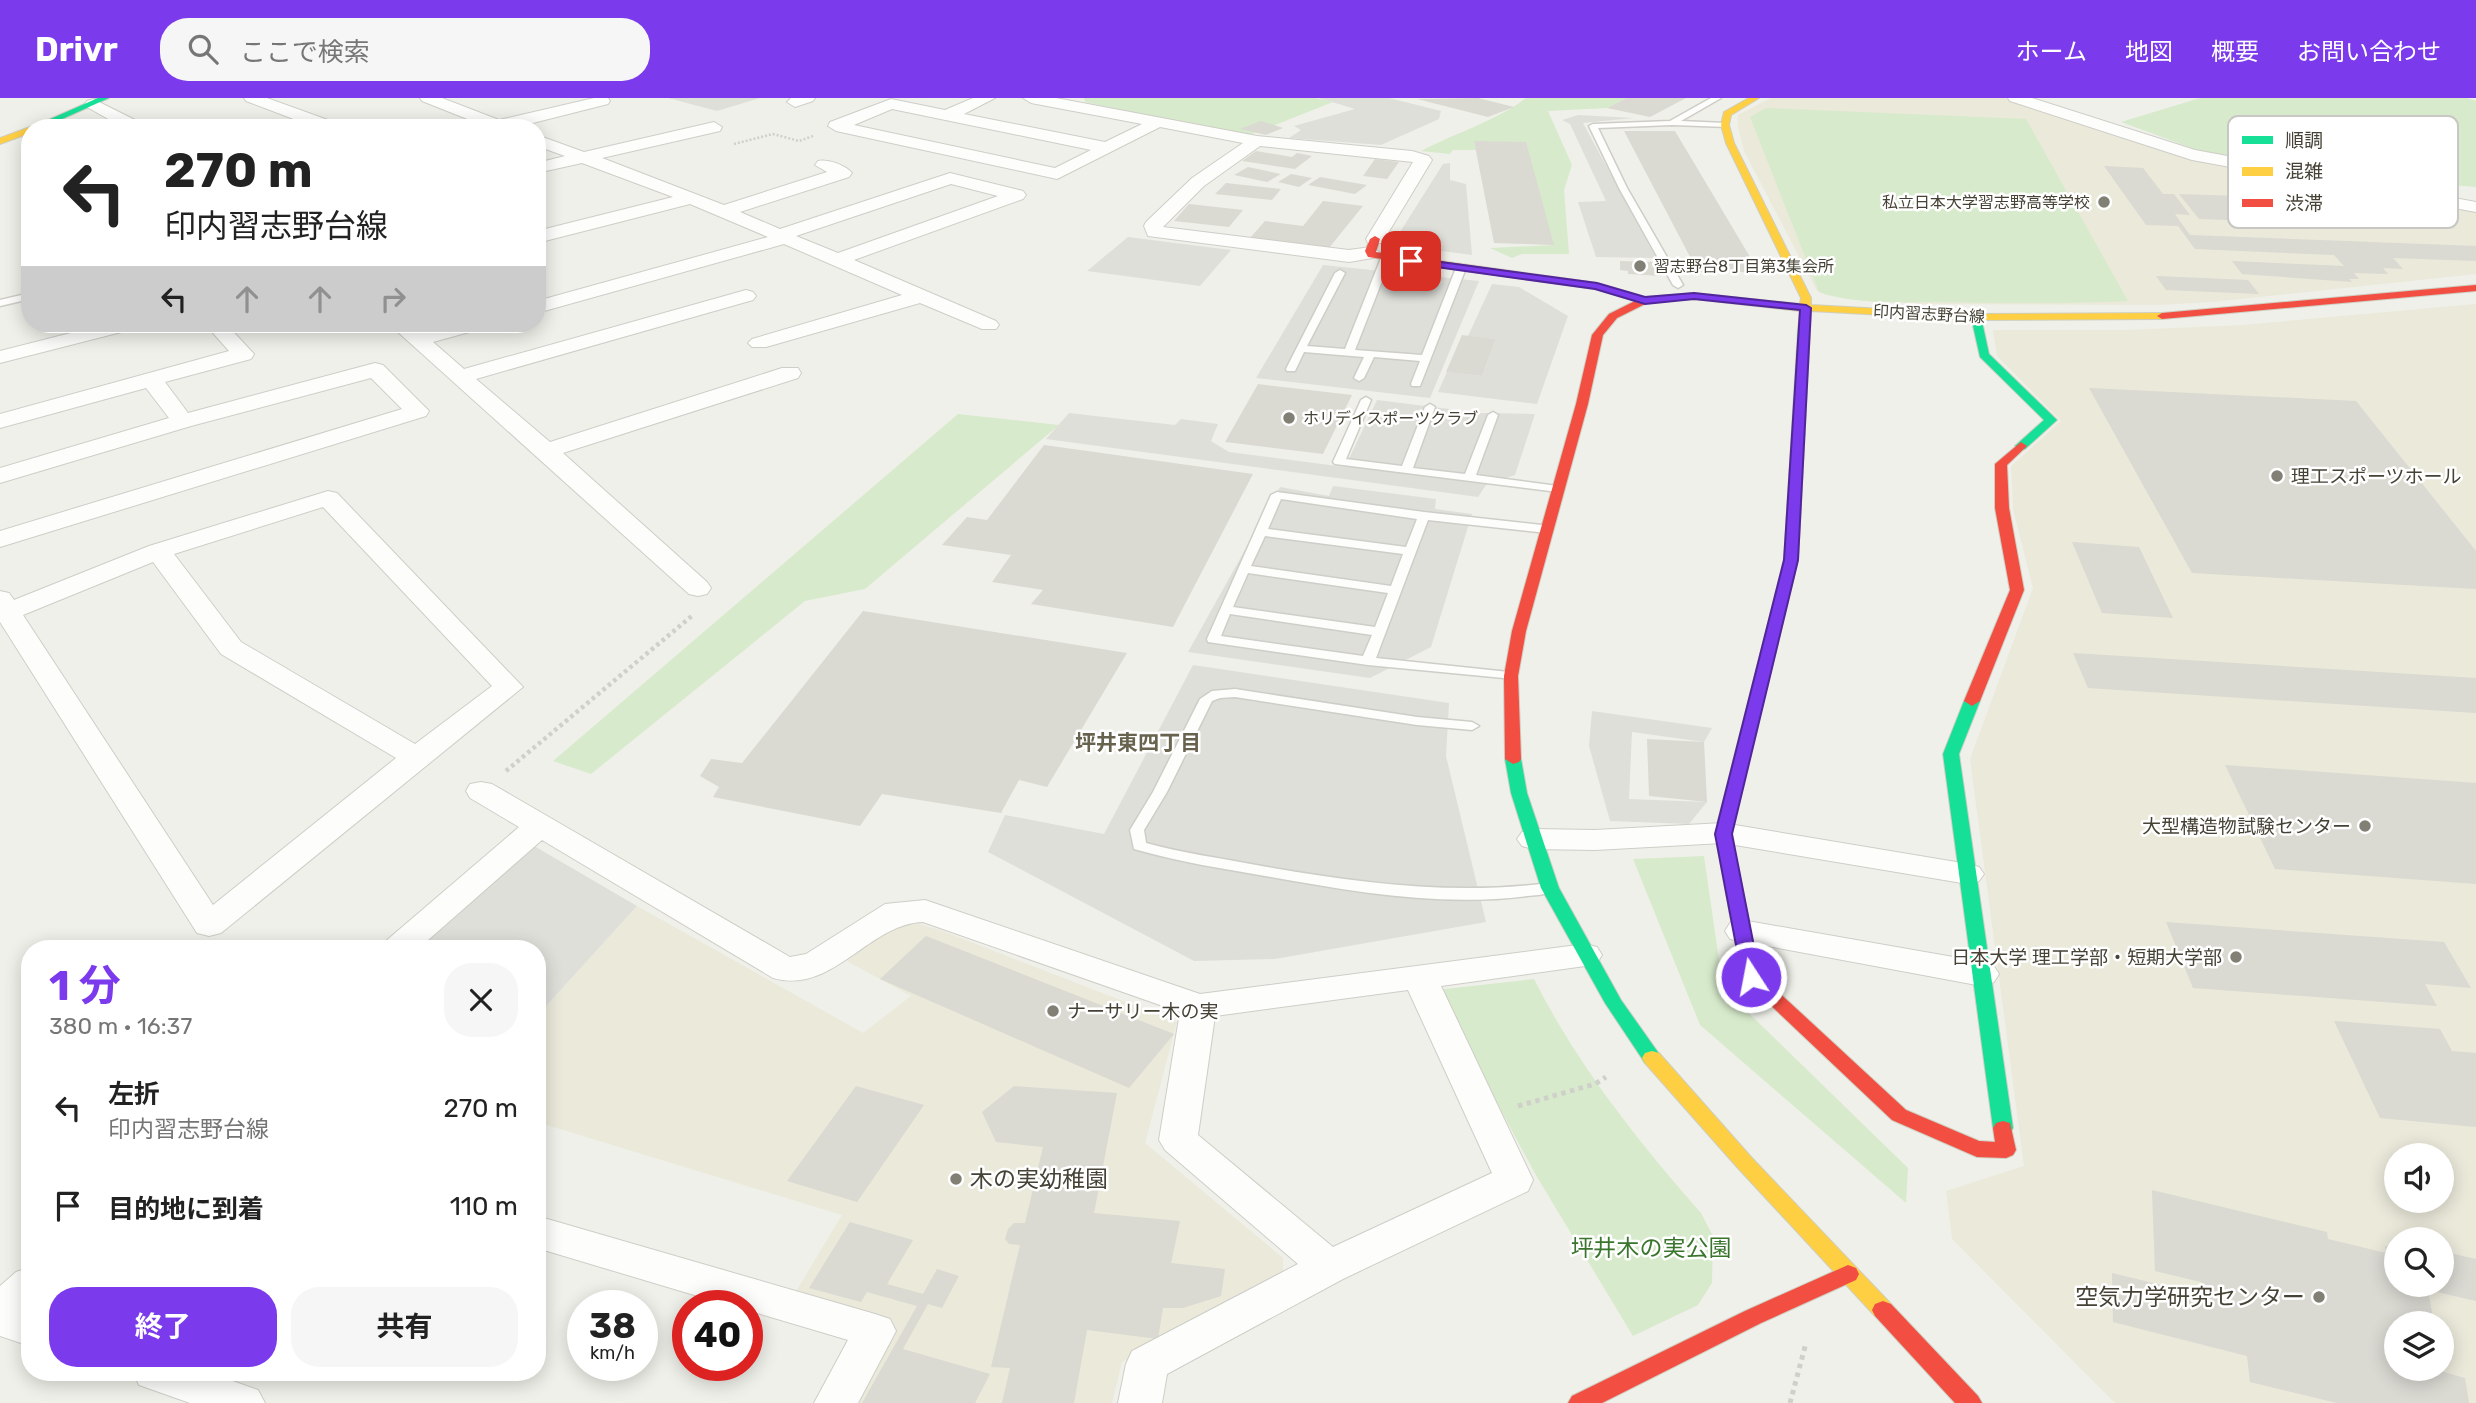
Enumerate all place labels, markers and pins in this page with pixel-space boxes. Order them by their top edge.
place label: 私立日本大学習志野高等学校 [1882,193,2090,212]
marker: 私立日本大学習志野高等学校 [2096,194,2112,210]
pin [1381,231,1441,291]
place label: 習志野台8丁目第3集会所 [1654,257,1834,276]
marker: 習志野台8丁目第3集会所 [1632,258,1648,274]
place label: ホリデイスポーツクラブ [1303,409,1478,428]
marker: ホリデイスポーツクラブ [1281,410,1297,426]
place label: 理工スポーツホール [2291,465,2462,488]
marker: 理工スポーツホール [2269,468,2285,484]
place label: 大型構造物試験センター [2142,815,2351,838]
marker: 大型構造物試験センター [2357,818,2373,834]
place label: 日本大学 理工学部・短期大学部 [1951,946,2222,969]
marker: 日本大学 理工学部・短期大学部 [2228,949,2244,965]
place label: ナーサリー木の実 [1067,1000,1219,1023]
marker: ナーサリー木の実 [1045,1003,1061,1019]
place label: 木の実幼稚園 [970,1165,1108,1193]
marker: 木の実幼稚園 [948,1171,964,1187]
place label: 空気力学研究センター [2075,1283,2305,1311]
marker: 空気力学研究センター [2311,1289,2327,1305]

